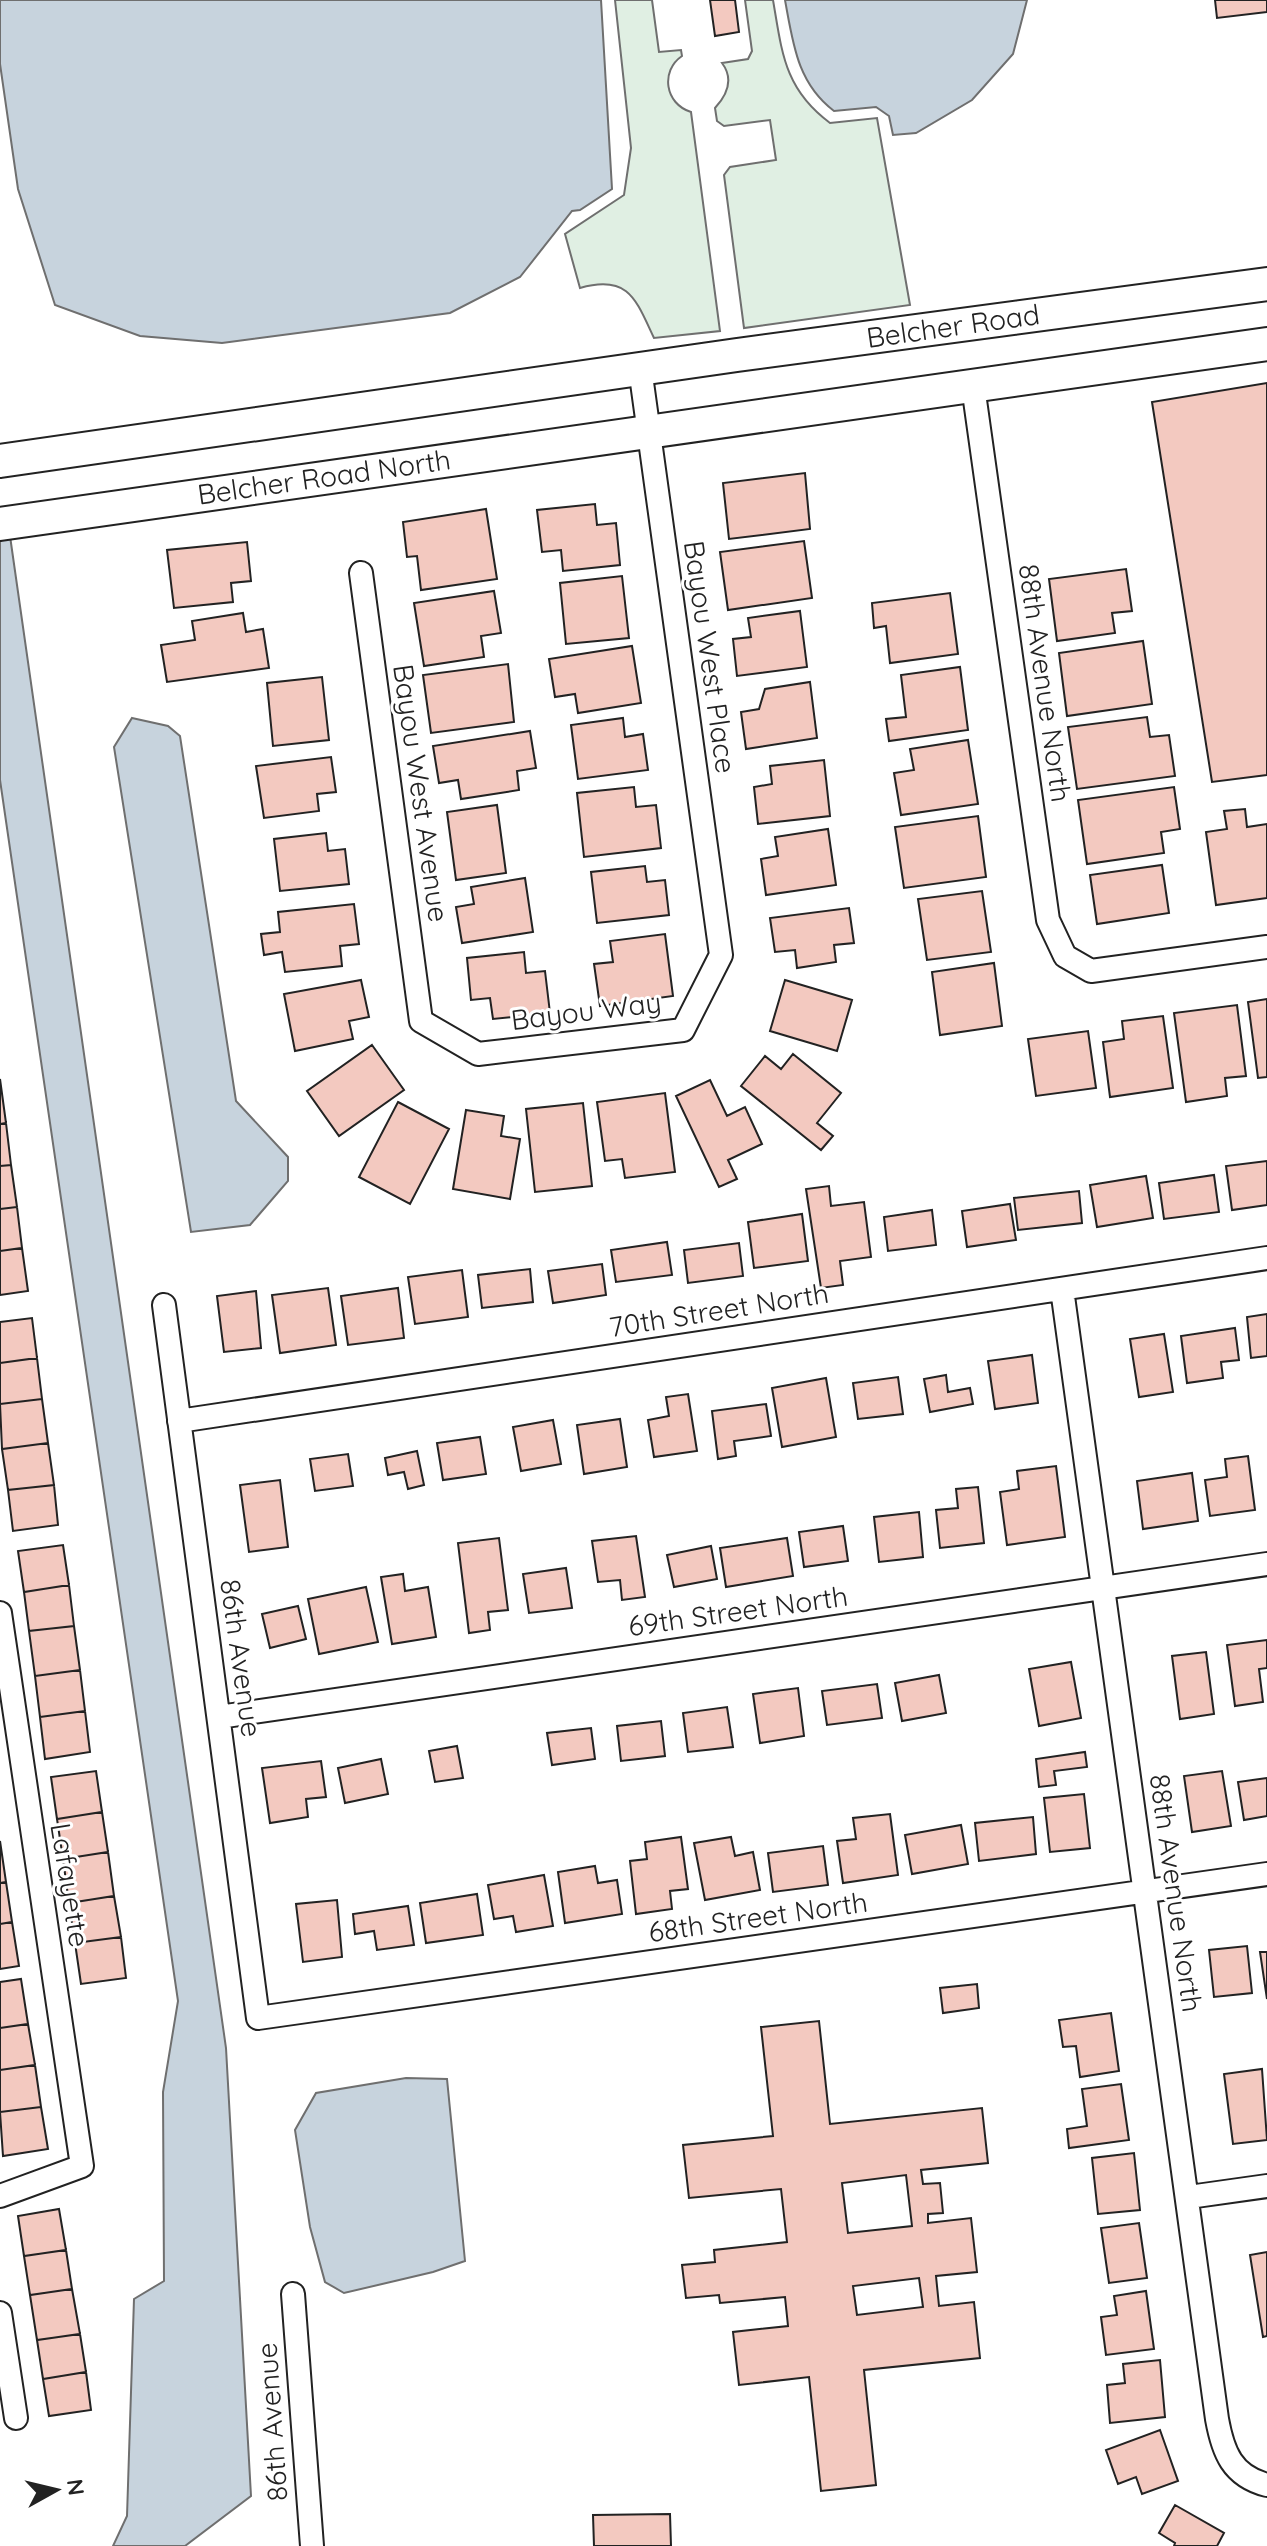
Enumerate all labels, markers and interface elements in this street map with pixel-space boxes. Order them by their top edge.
street label: Belcher Road [864,296,1042,355]
street label: Belcher Road North [195,441,453,512]
street label: Bayou West Place [677,538,744,776]
street label: 88th Avenue North [1011,562,1080,804]
street label: Bayou West Avenue [386,662,457,924]
street label: Bayou Way [509,984,663,1037]
street label: 70th Street North [607,1275,831,1344]
street label: 86th Avenue [213,1577,270,1739]
street label: 69th Street North [626,1578,850,1643]
street label: 88th Avenue North [1142,1772,1211,2014]
street label: Lafayette [43,1820,98,1949]
street label: 68th Street North [646,1884,870,1949]
street label: 86th Avenue [248,2342,295,2503]
north arrow [16,2450,96,2530]
text: N [61,2477,91,2497]

